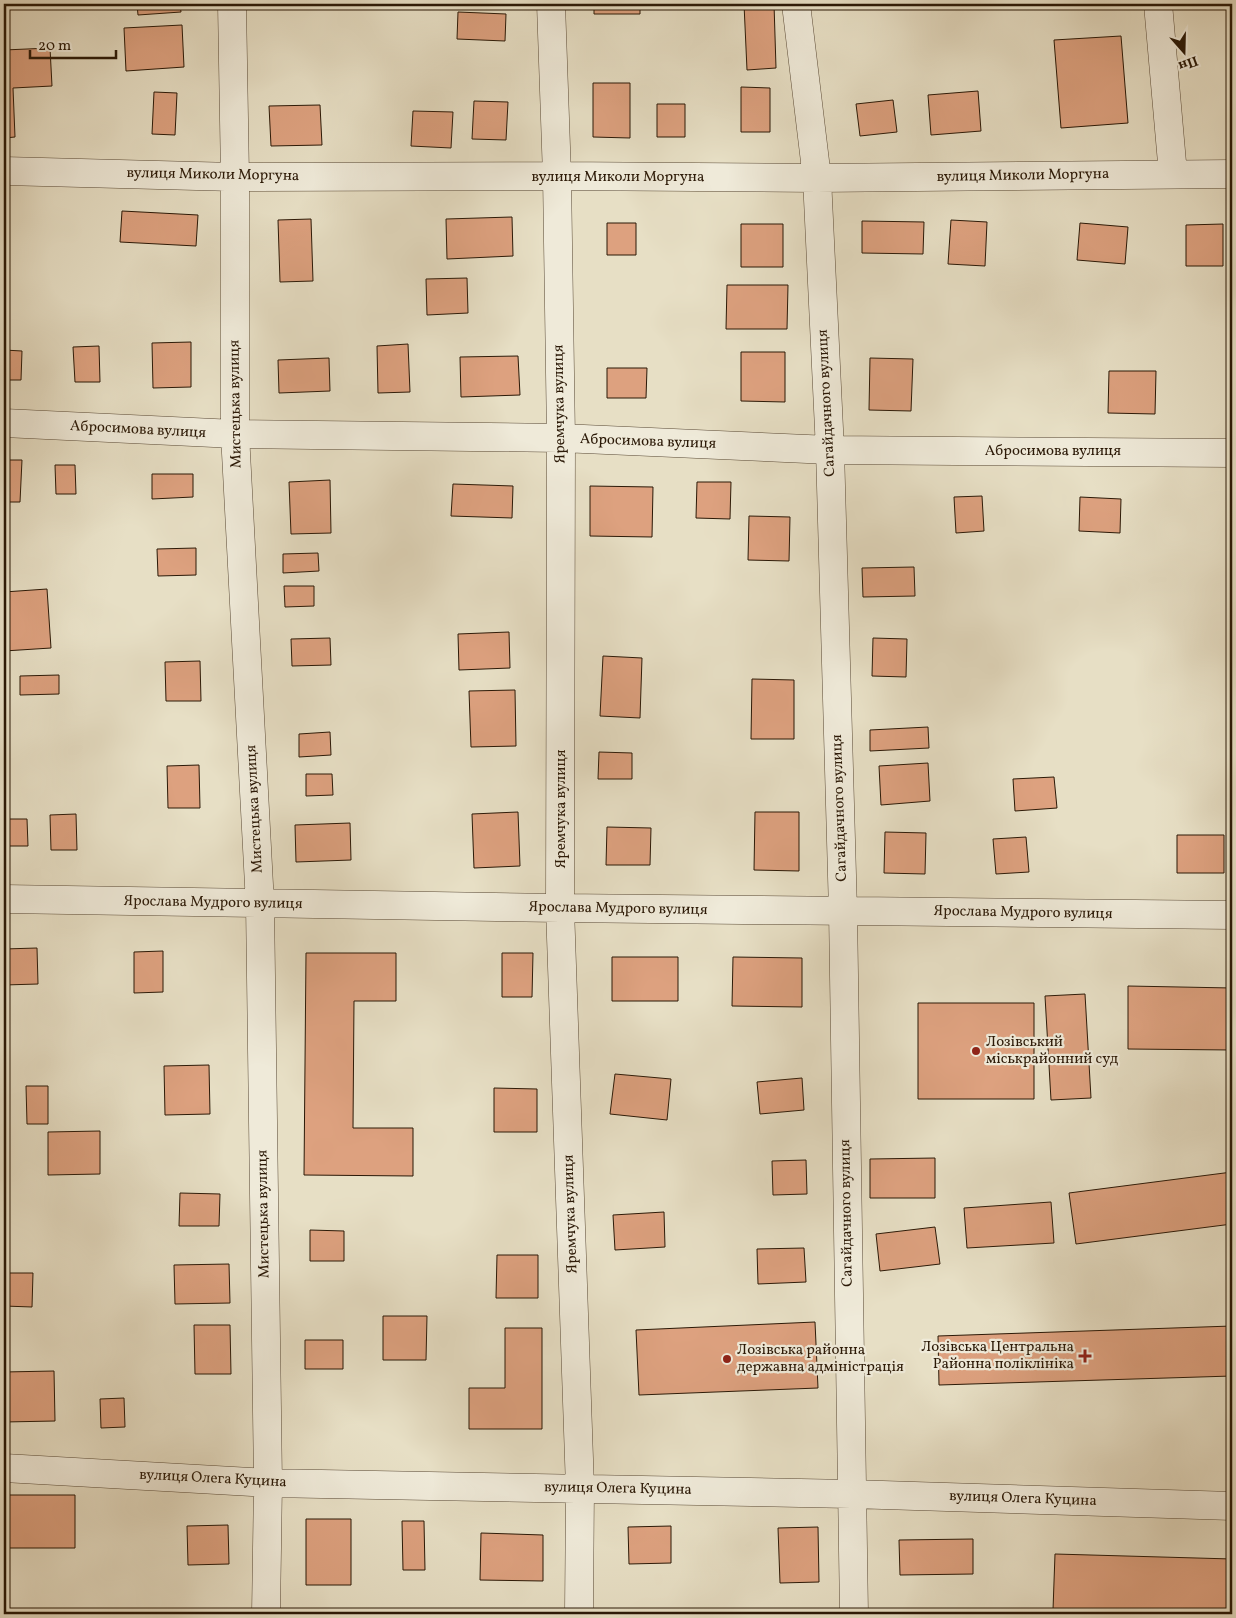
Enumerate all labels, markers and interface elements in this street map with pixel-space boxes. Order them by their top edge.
scale bar [30,28,116,60]
north arrow [1158,28,1208,78]
text: 20 m [38,36,71,57]
text: Пн [1175,50,1201,75]
street label: вулиця Миколи Моргуна [126,163,300,187]
street label: вулиця Миколи Моргуна [936,164,1110,188]
street label: вулиця Миколи Моргуна [532,167,704,188]
street label: Сагайдачного вулиця [813,329,841,477]
street label: Мистецька вулиця [224,339,248,469]
street label: Яремчука вулиця [548,344,572,464]
street label: Абросимова вулиця [69,416,207,444]
street label: Абросимова вулиця [579,429,717,455]
street label: Абросимова вулиця [985,441,1121,462]
street label: Сагайдачного вулиця [827,734,853,882]
street label: Мистецька вулиця [241,744,269,874]
street label: Яремчука вулиця [551,749,572,869]
street label: Ярослава Мудрого вулиця [123,891,303,915]
street label: Ярослава Мудрого вулиця [528,897,708,921]
street label: Ярослава Мудрого вулиця [933,901,1113,925]
place label: Лозівський міськрайонний суд [986,1032,1119,1070]
marker: Лозівський міськрайонний суд [970,1045,982,1057]
street label: Сагайдачного вулиця [835,1139,859,1287]
street label: Мистецька вулиця [252,1149,276,1279]
street label: Яремчука вулиця [558,1154,584,1274]
place label: Лозівська Центральна Районна поліклініка [921,1337,1074,1375]
place label: Лозівська районна державна адміністрація [737,1340,904,1378]
marker: Лозівська Центральна Районна поліклініка [1078,1349,1092,1363]
marker: Лозівська районна державна адміністрація [721,1353,733,1365]
street label: вулиця Олега Куцина [139,1465,287,1493]
street label: вулиця Олега Куцина [544,1477,692,1501]
street label: вулиця Олега Куцина [949,1486,1097,1512]

